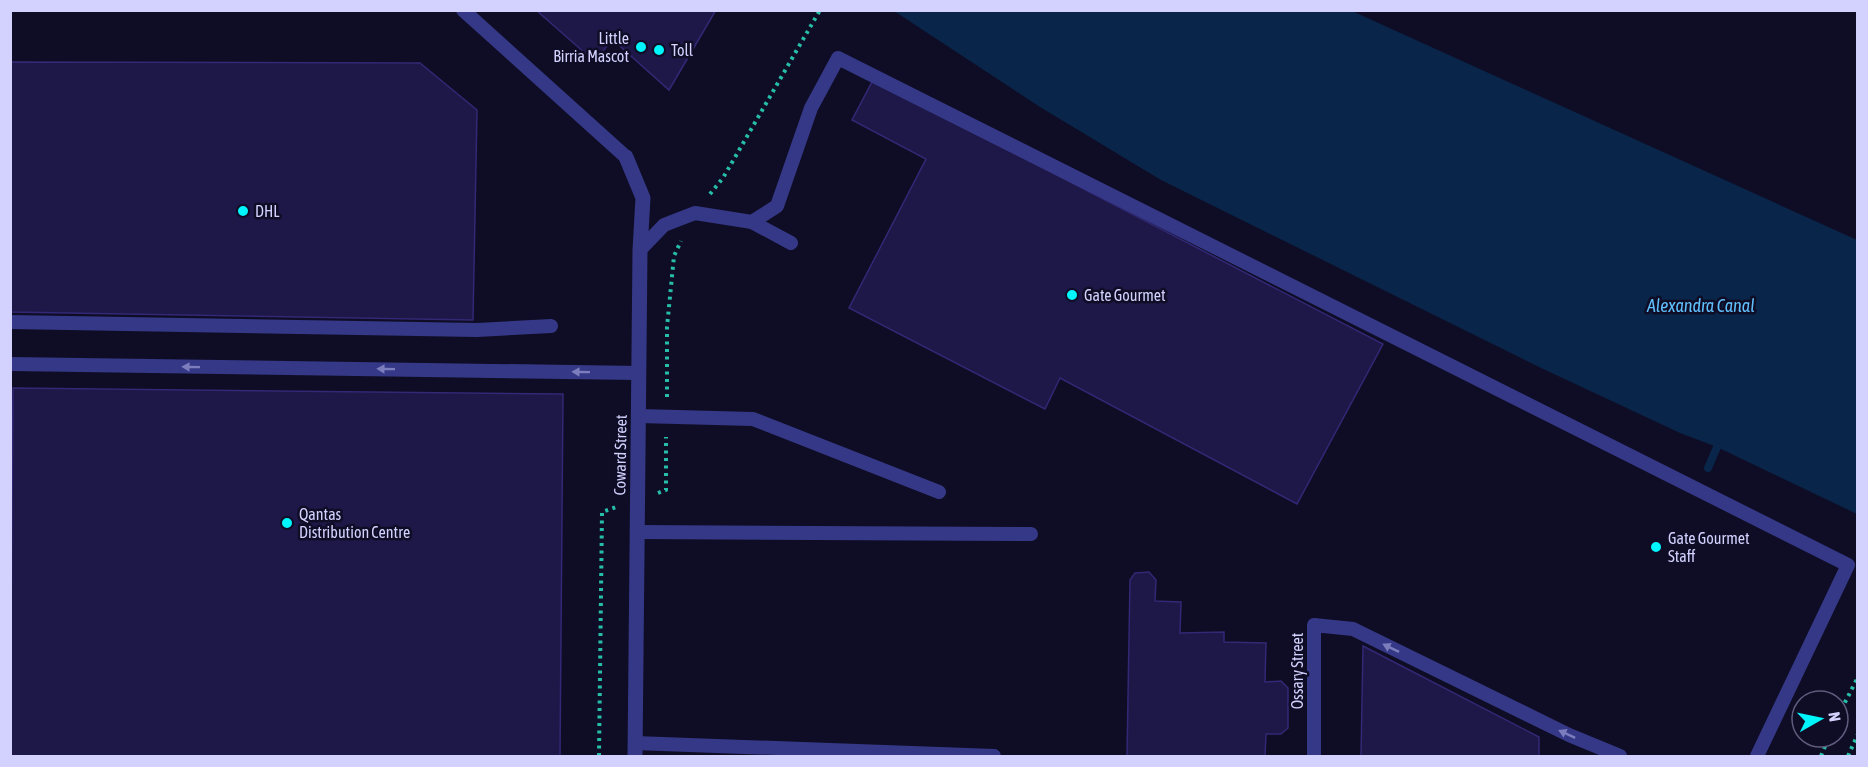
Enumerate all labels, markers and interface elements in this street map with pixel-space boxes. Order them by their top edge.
place label: Little Birria Mascot [553,29,629,65]
marker: Little Birria Mascot [634,40,648,54]
place label: Toll [671,41,694,59]
marker: Toll [652,43,666,57]
place label: DHL [255,202,280,220]
marker: DHL [236,204,250,218]
place label: Gate Gourmet [1084,286,1166,304]
marker: Gate Gourmet [1065,288,1079,302]
water label: Alexandra Canal [1646,295,1755,316]
one-way arrow [181,362,200,371]
one-way arrow [376,364,395,374]
one-way arrow [571,367,590,377]
street label: Coward Street [610,414,630,496]
place label: Qantas Distribution Centre [299,505,410,541]
marker: Qantas Distribution Centre [280,516,294,530]
place label: Gate Gourmet Staff [1668,529,1750,565]
marker: Gate Gourmet Staff [1649,540,1663,554]
street label: Ossary Street [1288,632,1307,709]
one-way arrow [1383,643,1400,653]
north arrow [1790,689,1850,749]
text: N [1825,711,1844,723]
one-way arrow [1558,729,1575,738]

